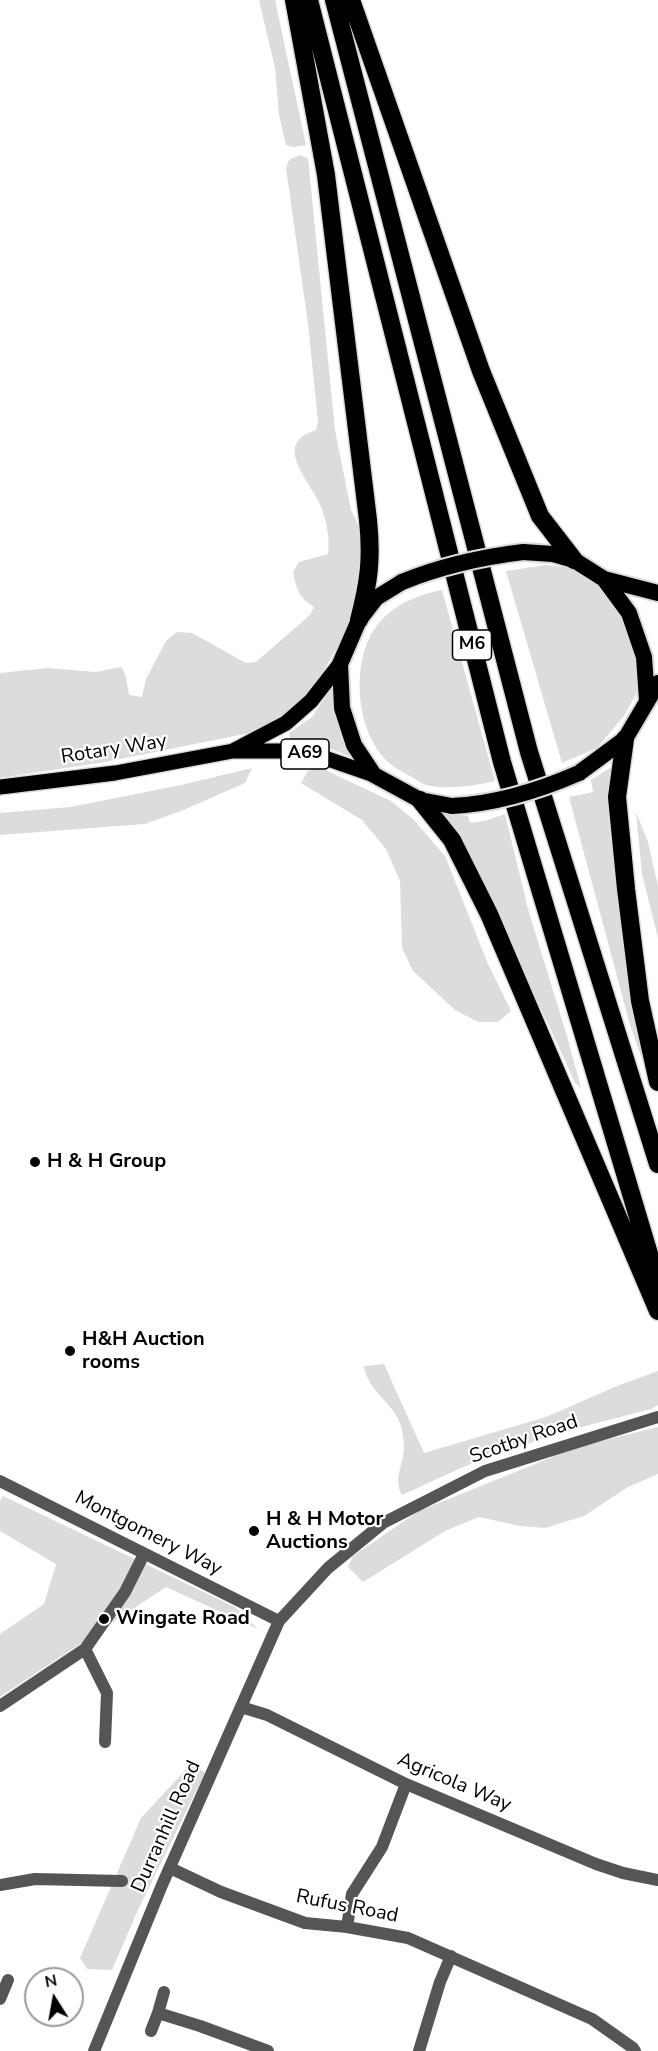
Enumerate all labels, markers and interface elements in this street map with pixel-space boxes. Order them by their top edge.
road number: M6 [452,630,492,660]
street label: Rotary Way [59,730,169,770]
road number: A69 [281,739,329,769]
place label: H & H Group [47,1150,166,1174]
marker: H & H Group [28,1155,42,1169]
place label: H&H Auction rooms [82,1328,205,1375]
marker: H&H Auction rooms [63,1344,77,1358]
street label: Scotby Road [467,1410,581,1470]
street label: Montgomery Way [70,1487,226,1581]
place label: H & H Motor Auctions [266,1508,383,1555]
marker: H & H Motor Auctions [247,1524,261,1538]
place label: Wingate Road [116,1607,250,1631]
marker: Wingate Road [97,1612,111,1626]
street label: Agricola Way [393,1748,515,1818]
street label: Durranhill Road [127,1757,207,1897]
street label: Rufus Road [294,1885,400,1929]
north arrow [24,1967,84,2027]
text: N [43,1969,59,1993]

